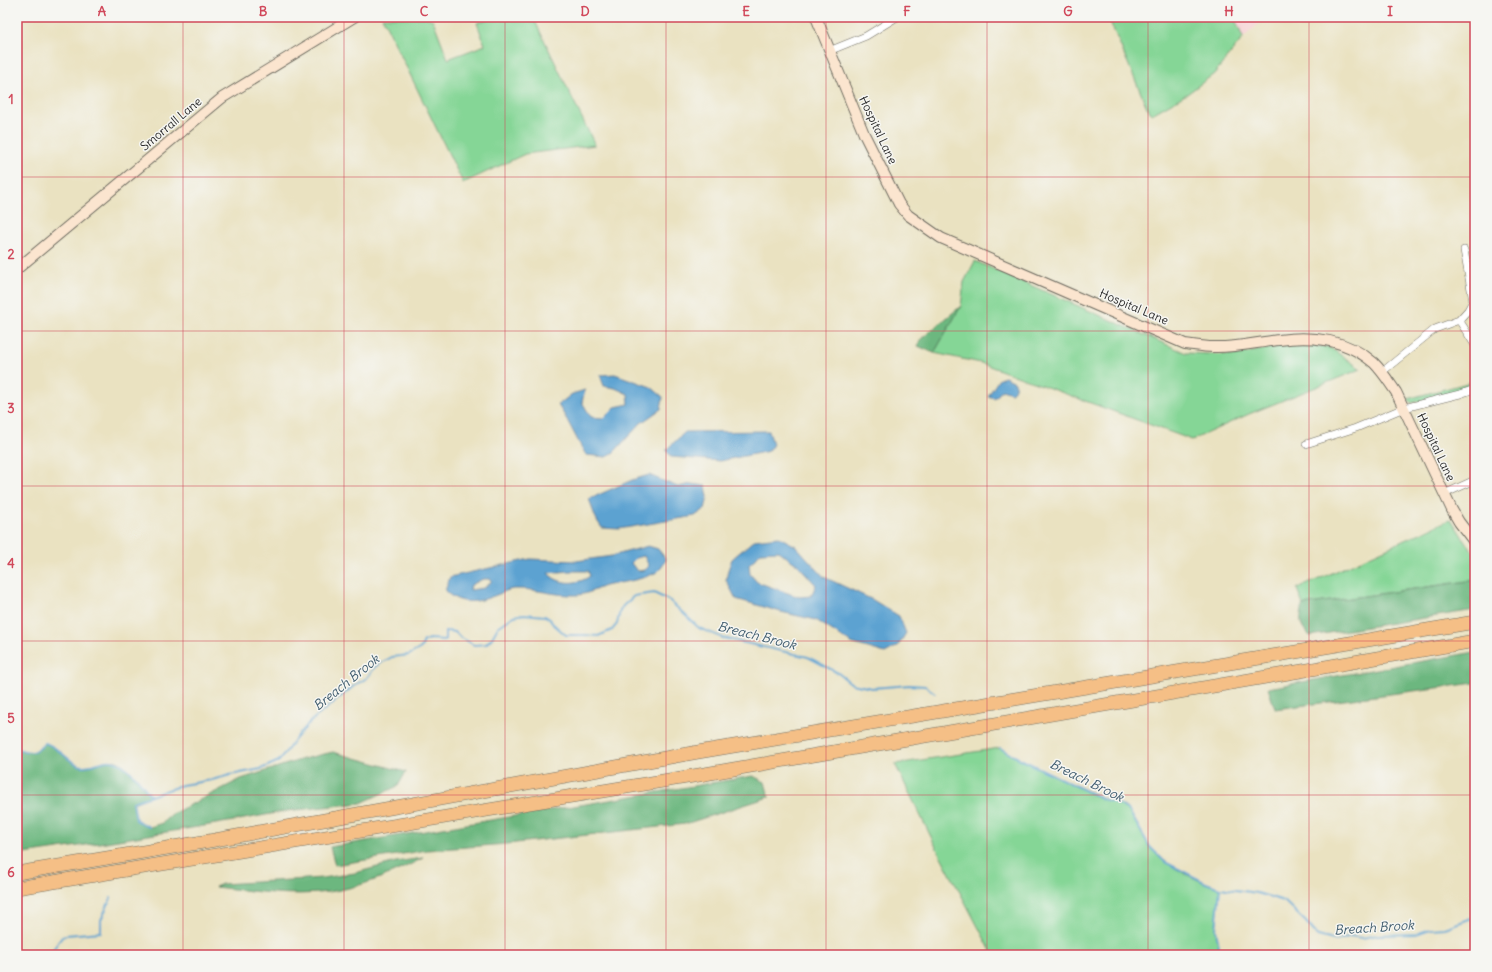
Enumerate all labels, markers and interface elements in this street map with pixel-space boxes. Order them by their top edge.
text: A [98,3,107,20]
text: B [259,3,268,20]
text: C [420,3,429,20]
text: D [580,3,590,20]
text: E [742,3,750,20]
text: F [903,3,911,20]
text: G [1063,3,1073,20]
text: H [1224,3,1234,20]
text: I [1387,3,1393,20]
text: 1 [8,91,14,108]
street label: Hospital Lane [856,93,901,166]
street label: Smorrall Lane [137,94,204,154]
text: 2 [7,246,15,263]
street label: Hospital Lane [1097,285,1171,328]
text: 3 [7,400,15,417]
street label: Hospital Lane [1414,410,1459,483]
text: 4 [7,555,15,572]
water label: Breach Brook [716,618,799,654]
water label: Breach Brook [310,650,384,714]
text: 5 [7,710,15,727]
water label: Breach Brook [1047,755,1128,806]
text: 6 [7,864,15,881]
water label: Breach Brook [1334,916,1416,939]

